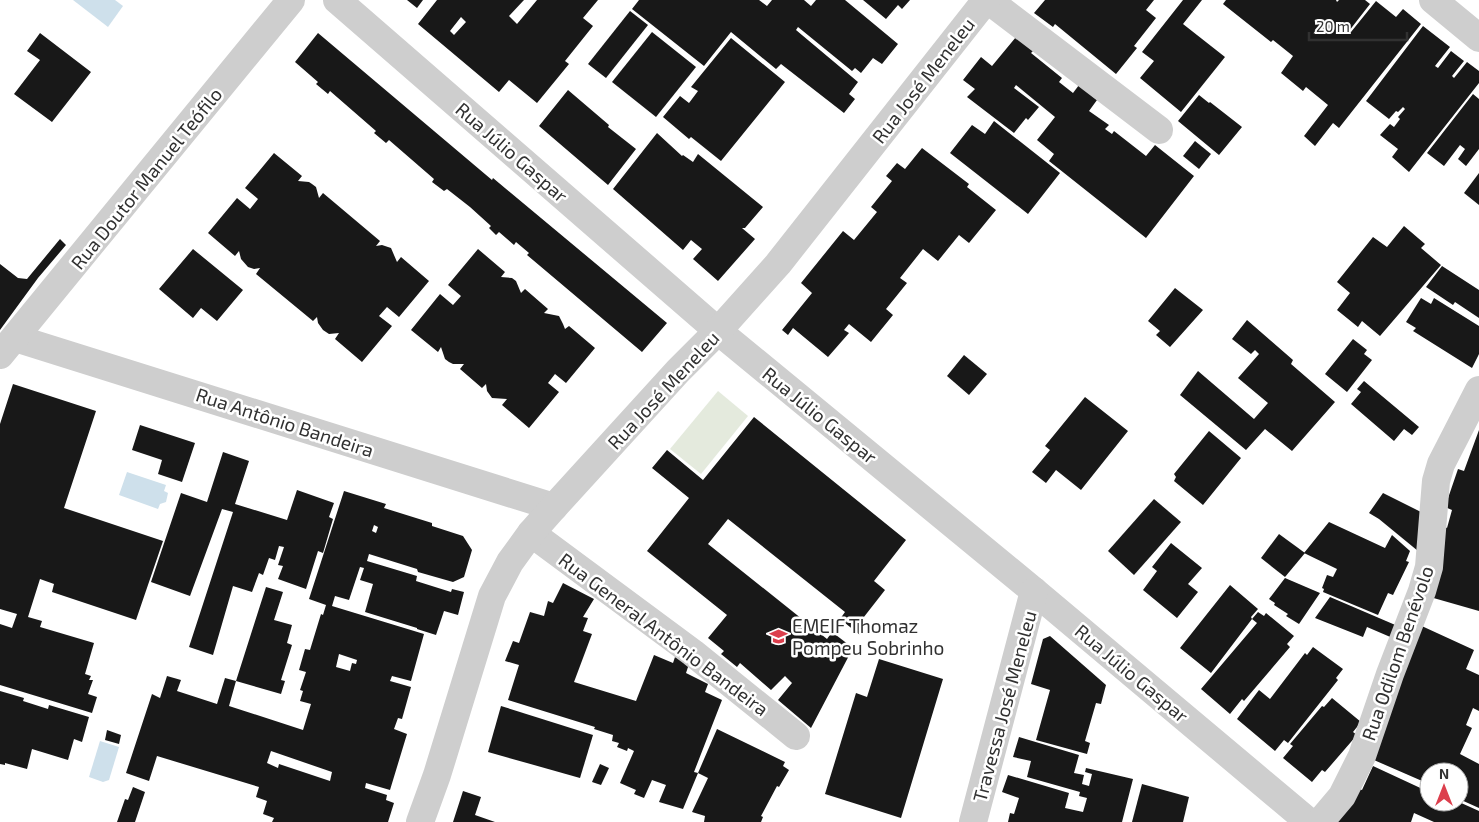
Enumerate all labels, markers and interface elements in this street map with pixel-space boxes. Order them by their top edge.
scale bar [1309,10,1406,42]
street label: Rua José Meneleu [867,13,979,147]
text: 20 m [1316,17,1350,35]
street label: Rua Doutor Manuel Teófilo [66,83,226,273]
street label: Rua Júlio Gaspar [451,97,573,207]
street label: Rua José Meneleu [602,326,724,454]
street label: Rua Júlio Gaspar [758,362,882,468]
street label: Rua Antônio Bandeira [193,382,377,462]
street label: Rua General Antônio Bandeira [555,548,773,720]
street label: Rua Odilom Benévolo [1356,563,1438,743]
street label: Travessa José Meneleu [967,608,1041,804]
place label: EMEIF Thomaz Pompeu Sobrinho [792,614,944,659]
street label: Rua Júlio Gaspar [1071,619,1194,727]
school or university icon: EMEIF Thomaz Pompeu Sobrinho [768,626,788,646]
north arrow [1419,762,1469,812]
text: N [1439,765,1449,782]

